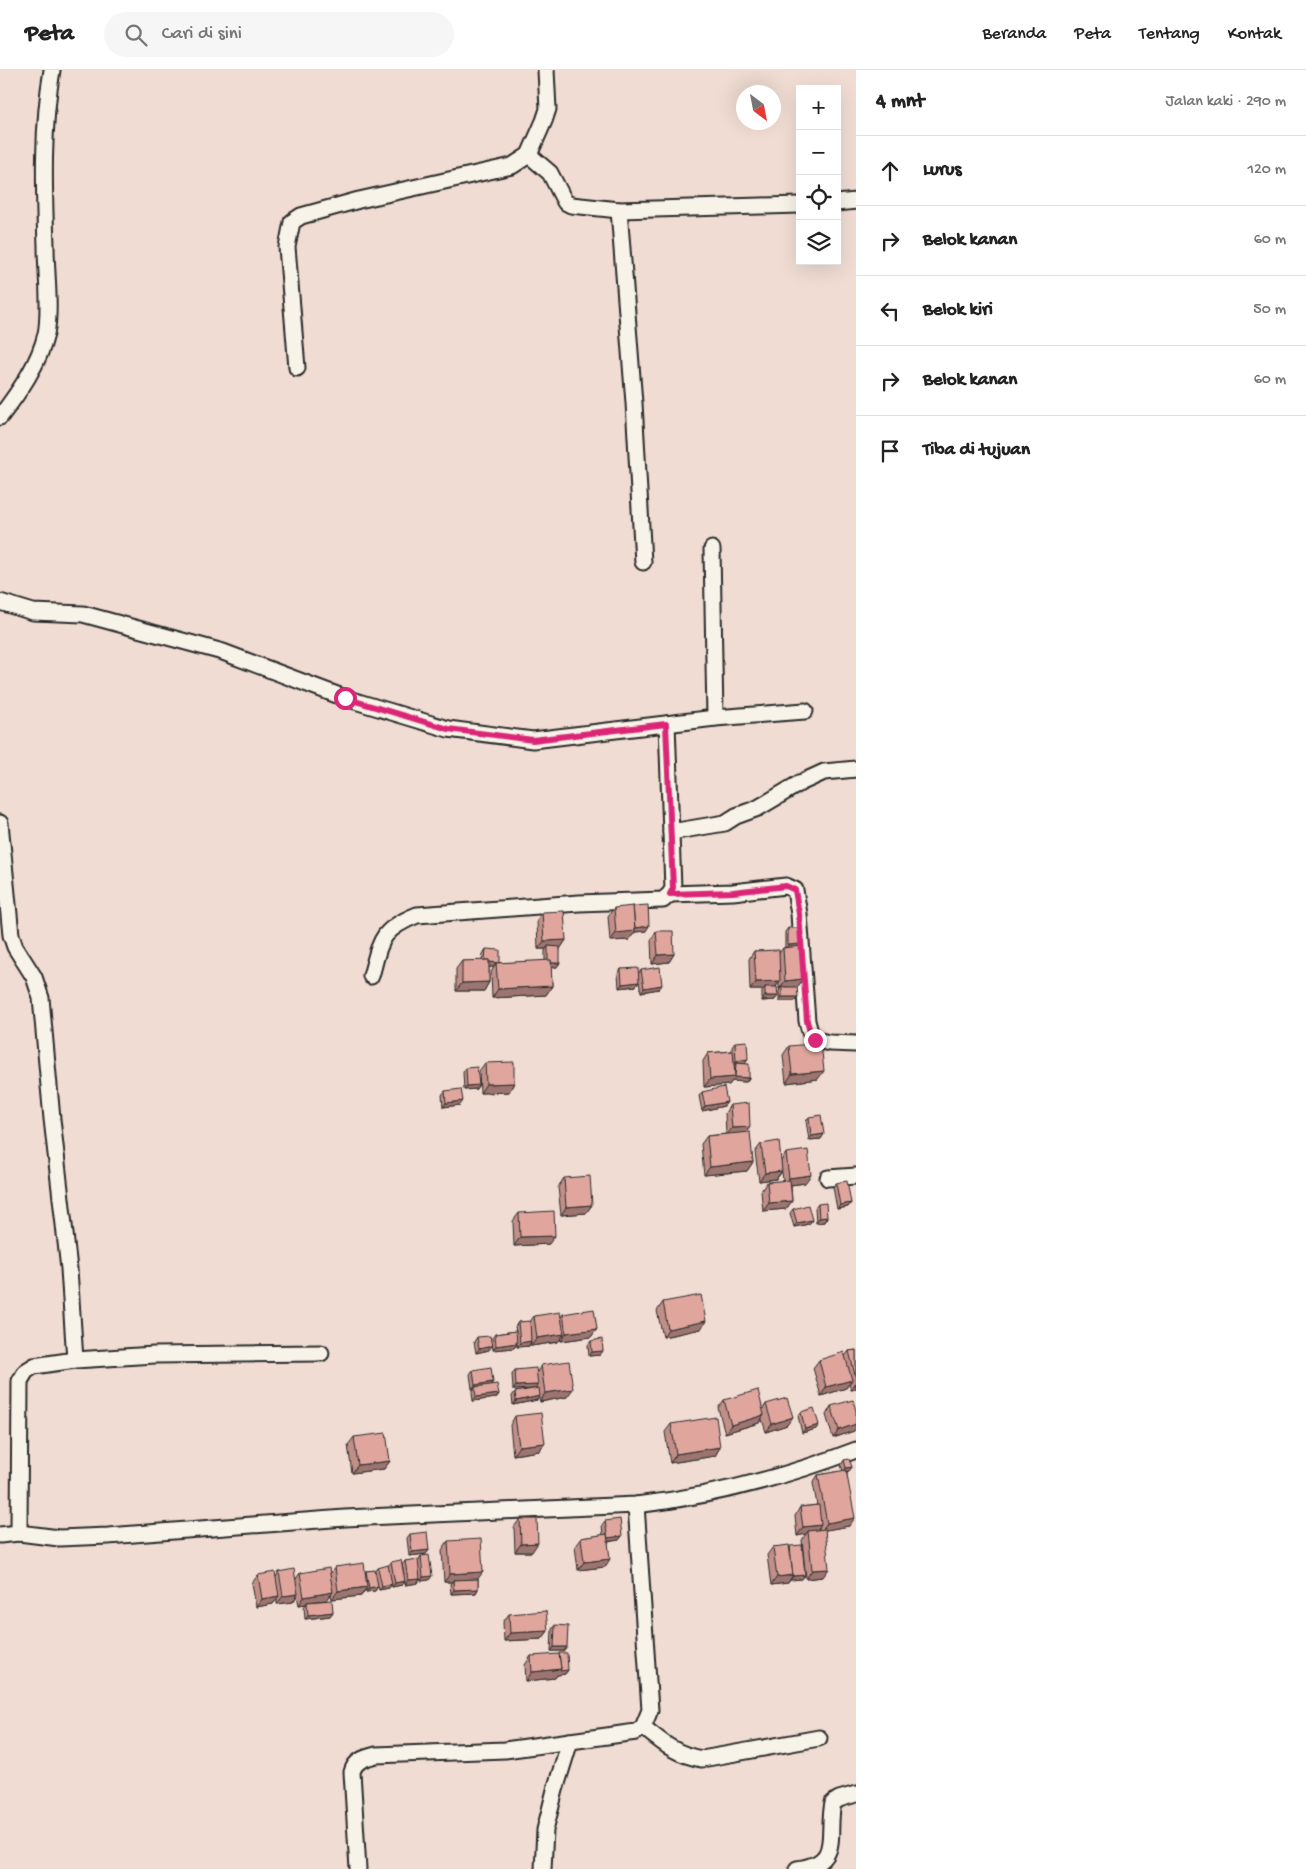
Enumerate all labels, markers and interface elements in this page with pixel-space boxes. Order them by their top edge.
search box [104,12,454,57]
text: Peta [25,20,74,49]
icon: search [122,21,150,49]
text: Cari di sini [162,23,242,46]
text: Beranda [982,24,1046,45]
text: Peta [1074,24,1111,45]
text: Tentang [1139,24,1200,45]
text: Kontak [1228,24,1281,45]
north arrow [736,85,781,130]
map controls [796,85,841,265]
button: + [796,85,841,130]
text: 4 mnt [876,90,924,115]
text: Jalan kaki · 290 m [1166,93,1286,112]
button: − [796,130,841,175]
icon: ahead [876,157,904,185]
text: Lurus [923,159,962,182]
text: 120 m [1247,161,1286,180]
button: locate [796,175,841,220]
button: layers [796,220,841,265]
icon: right [876,227,904,255]
text: Belok kanan [923,229,1017,252]
text: 60 m [1254,231,1286,250]
icon: left [876,297,904,325]
text: Belok kiri [923,299,993,322]
text: 50 m [1253,301,1286,320]
icon: right [876,367,904,395]
text: Belok kanan [923,369,1017,392]
text: 60 m [1254,371,1286,390]
icon: arrive [876,437,904,465]
text: Tiba di tujuan [923,439,1030,462]
route start [334,687,357,710]
route end [804,1029,827,1052]

